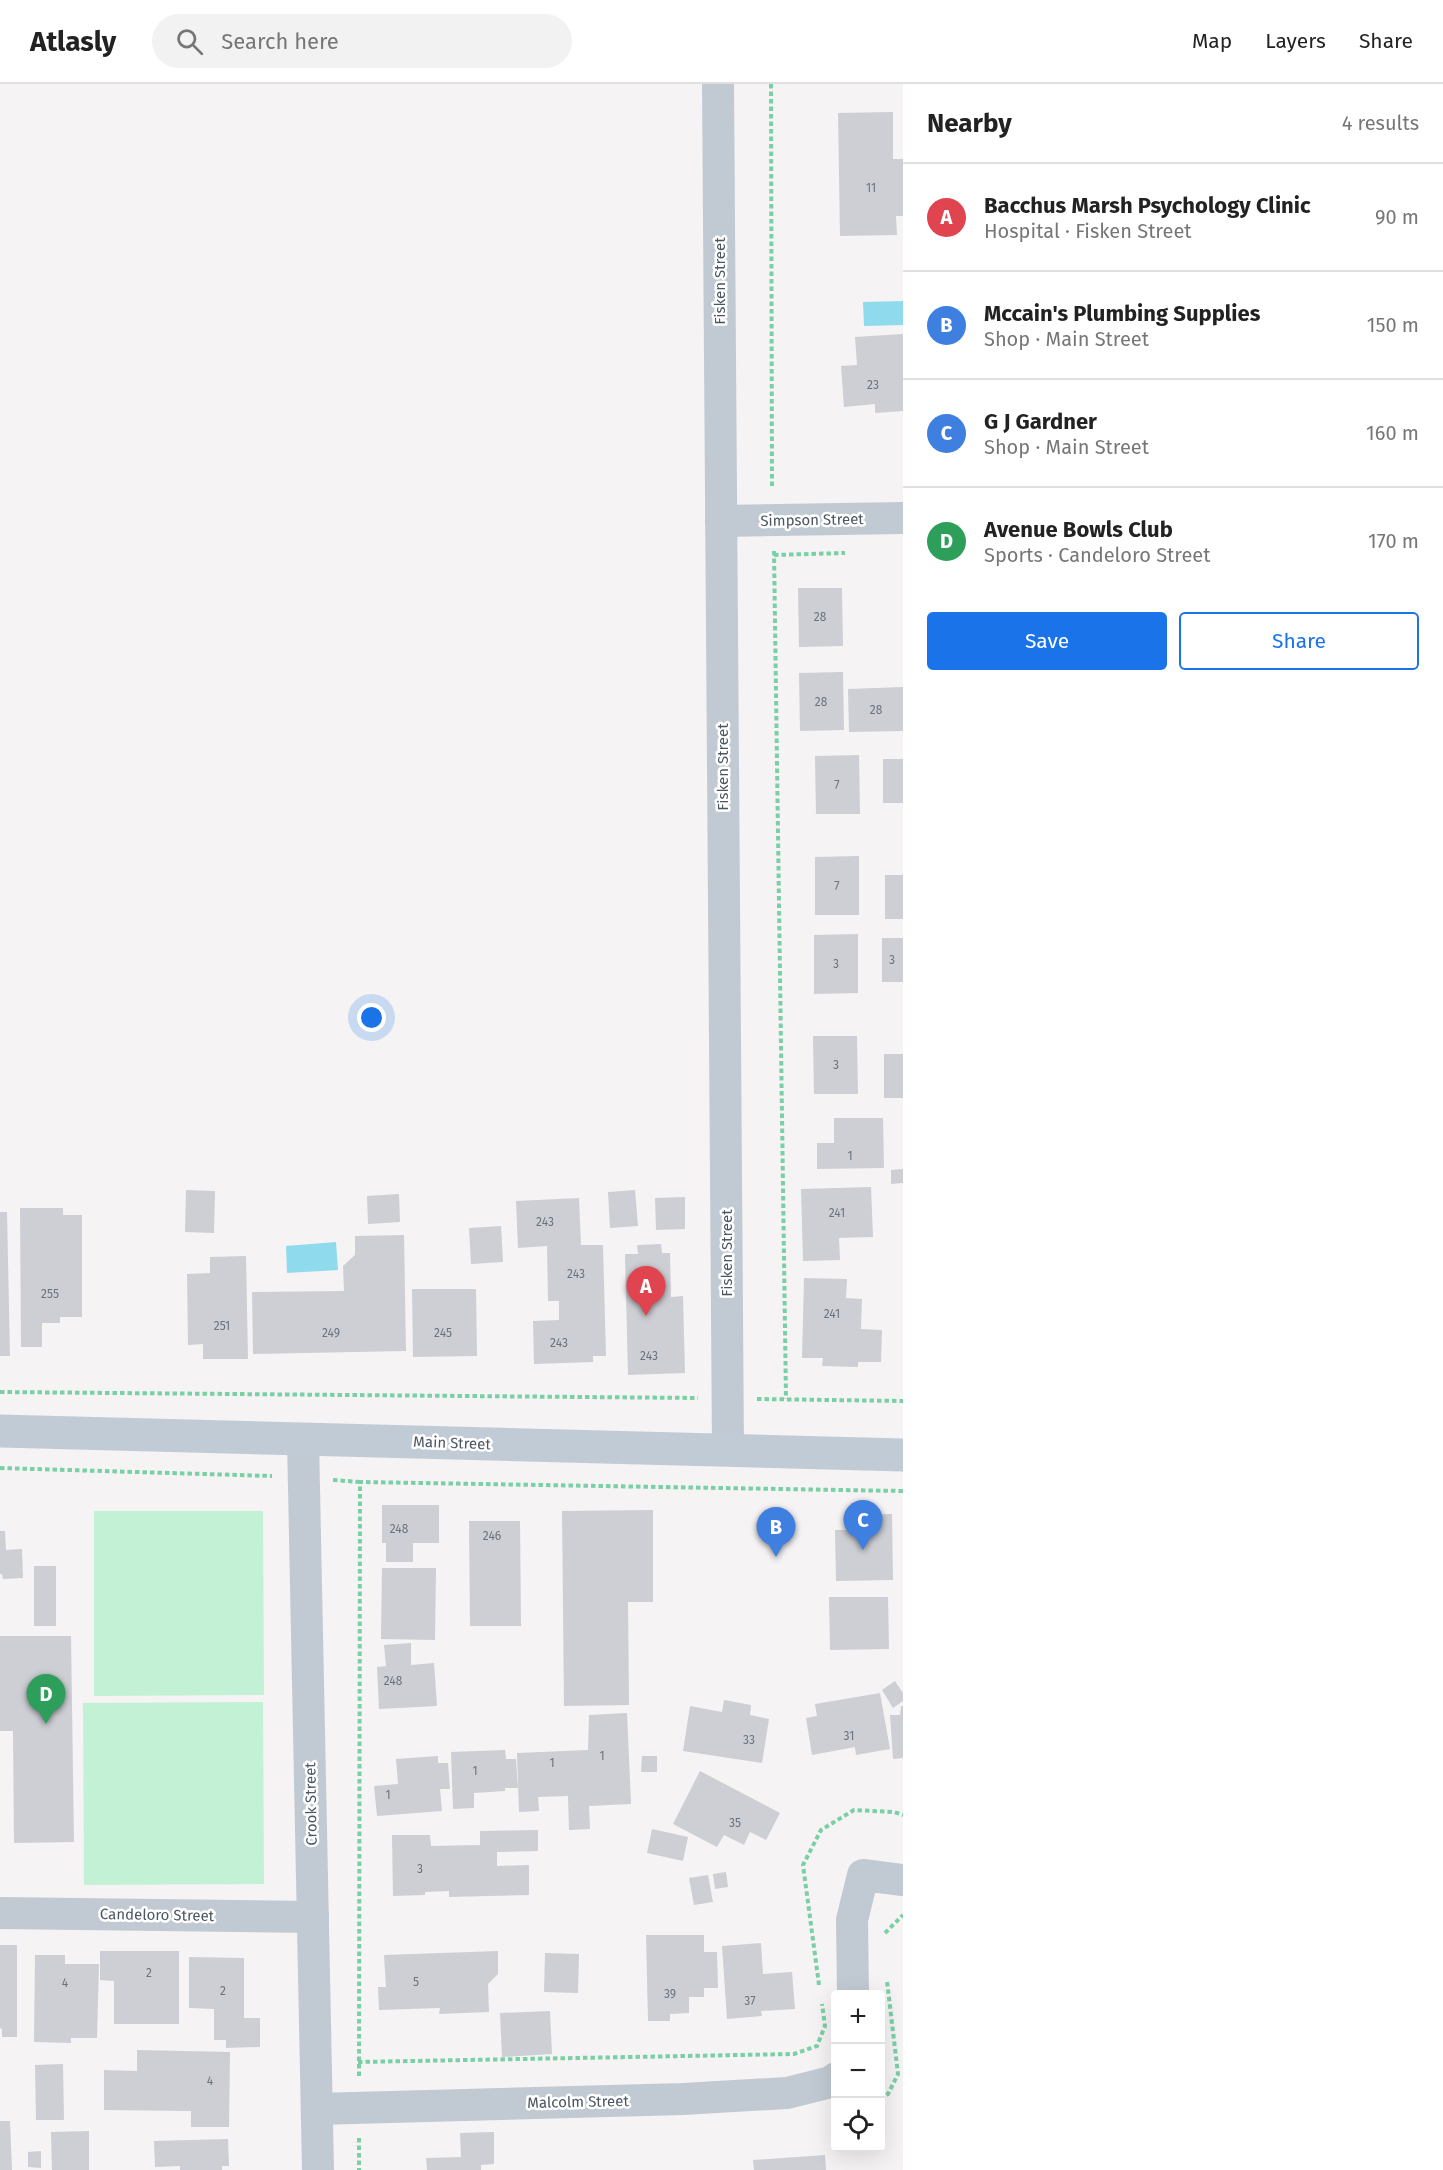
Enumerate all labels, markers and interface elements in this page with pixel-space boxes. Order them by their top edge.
search box [152,14,572,68]
text: Atlasly [30,25,116,58]
icon: search [173,25,206,58]
text: Search here [221,28,339,55]
text: Map [1192,28,1232,54]
text: Layers [1265,28,1326,54]
text: Share [1359,28,1413,54]
text: Nearby [927,108,1012,139]
text: 4 results [1342,111,1419,135]
house number: 11 [866,181,876,195]
text: Bacchus Marsh Psychology Clinic [984,192,1311,219]
text: A [941,205,952,229]
text: 90 m [1375,205,1419,229]
text: Hospital · Fisken Street [984,219,1192,243]
street label: Fisken Street [711,237,729,325]
text: Mccain's Plumbing Supplies [984,300,1260,327]
text: B [940,313,953,337]
text: 150 m [1367,313,1419,337]
text: Shop · Main Street [984,327,1149,351]
house number: 23 [867,378,879,392]
text: G J Gardner [984,408,1097,435]
text: C [941,421,952,445]
text: 160 m [1366,421,1419,445]
text: Shop · Main Street [984,435,1149,459]
street label: Simpson Street [760,510,864,530]
text: Avenue Bowls Club [984,516,1173,543]
text: D [940,529,953,553]
text: 170 m [1368,529,1419,553]
text: Sports · Candeloro Street [984,543,1210,567]
house number: 28 [814,610,827,624]
button: Save [927,612,1167,670]
button: Share [1179,612,1419,670]
house number: 28 [815,695,828,709]
house number: 28 [870,703,883,717]
street label: Fisken Street [714,723,732,811]
house number: 7 [834,778,840,792]
house number: 7 [834,879,840,893]
house number: 3 [889,953,895,967]
house number: 3 [833,957,839,971]
your location [357,1003,386,1032]
house number: 3 [833,1058,839,1072]
house number: 1 [847,1149,853,1163]
house number: 241 [829,1206,845,1220]
street label: Fisken Street [718,1209,736,1297]
house number: 243 [536,1215,554,1229]
pin: A [626,1266,666,1316]
house number: 243 [567,1267,585,1281]
house number: 255 [41,1287,59,1301]
house number: 241 [824,1307,840,1321]
house number: 251 [214,1319,230,1333]
house number: 249 [322,1326,340,1340]
house number: 245 [434,1326,452,1340]
house number: 243 [550,1336,568,1350]
house number: 243 [640,1349,658,1363]
street label: Main Street [413,1433,492,1453]
pin: C [844,1500,882,1550]
pin: B [756,1508,796,1557]
house number: 248 [390,1522,409,1536]
house number: 246 [483,1529,501,1543]
pin: D [26,1674,66,1724]
house number: 248 [384,1674,403,1688]
house number: 31 [844,1729,854,1743]
house number: 33 [743,1733,755,1747]
house number: 1 [599,1749,605,1763]
house number: 1 [549,1756,555,1770]
street label: Crook Street [301,1762,321,1846]
house number: 1 [472,1764,478,1778]
house number: 1 [385,1788,391,1802]
house number: 35 [729,1816,741,1830]
house number: 3 [417,1862,423,1876]
street label: Candeloro Street [100,1905,215,1925]
house number: 2 [146,1966,152,1980]
house number: 5 [413,1975,419,1989]
house number: 4 [62,1976,69,1990]
house number: 2 [220,1984,226,1998]
house number: 39 [664,1987,676,2001]
map controls [831,1990,885,2152]
button: + [831,1990,885,2044]
house number: 37 [744,1994,756,2008]
button: − [831,2044,885,2098]
house number: 4 [207,2074,214,2088]
street label: Malcolm Street [527,2092,630,2112]
button: locate [831,2098,885,2152]

